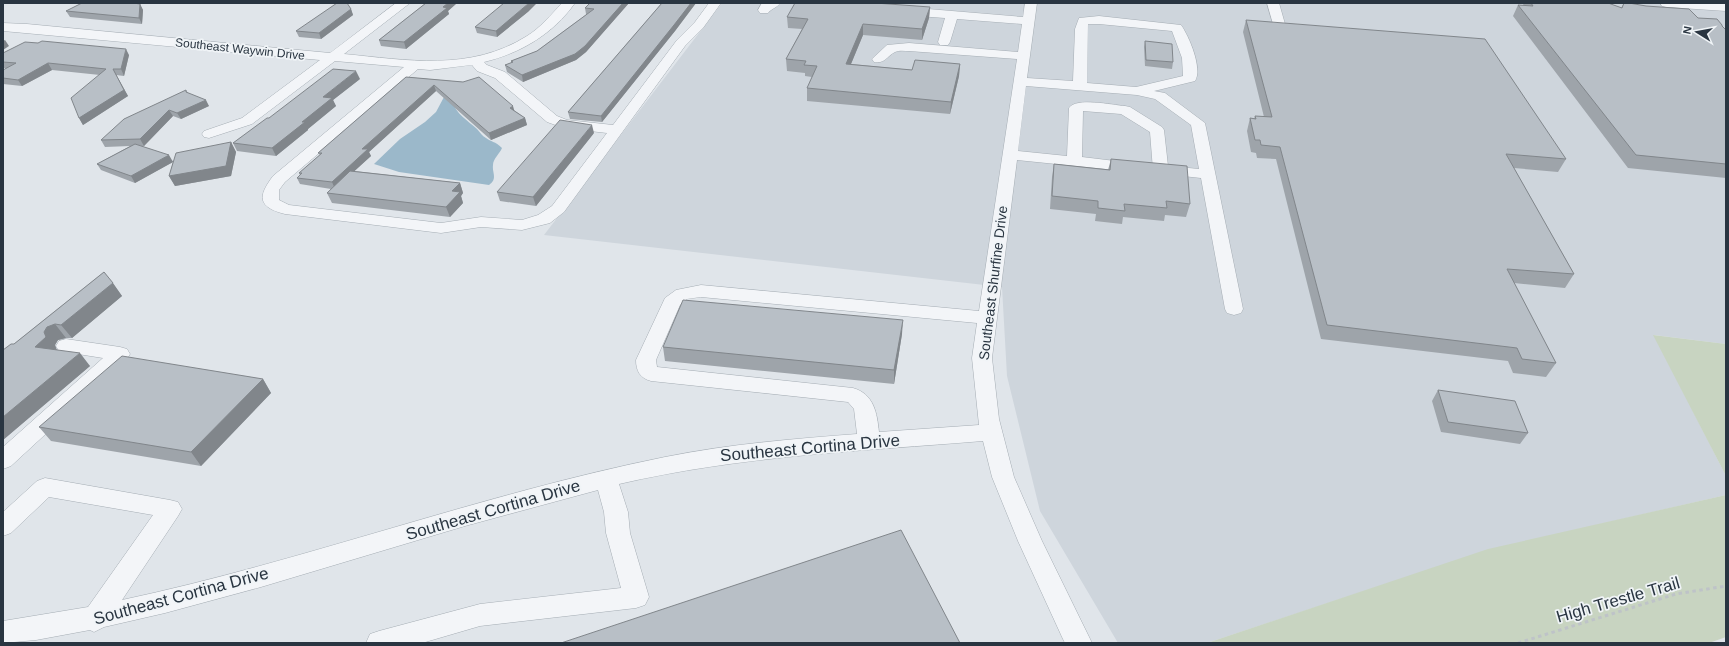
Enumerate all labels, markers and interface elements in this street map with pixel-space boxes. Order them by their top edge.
north arrow [1677,12,1717,52]
text: N [1681,25,1694,35]
street label: Southeast Waywin Drive [174,35,306,63]
street label: Southeast Shurfine Drive [976,205,1010,361]
street label: Southeast Cortina Drive [719,431,901,465]
street label: Southeast Cortina Drive [404,476,582,544]
street label: Southeast Cortina Drive [91,563,271,629]
street label: High Trestle Trail [1554,573,1682,627]

